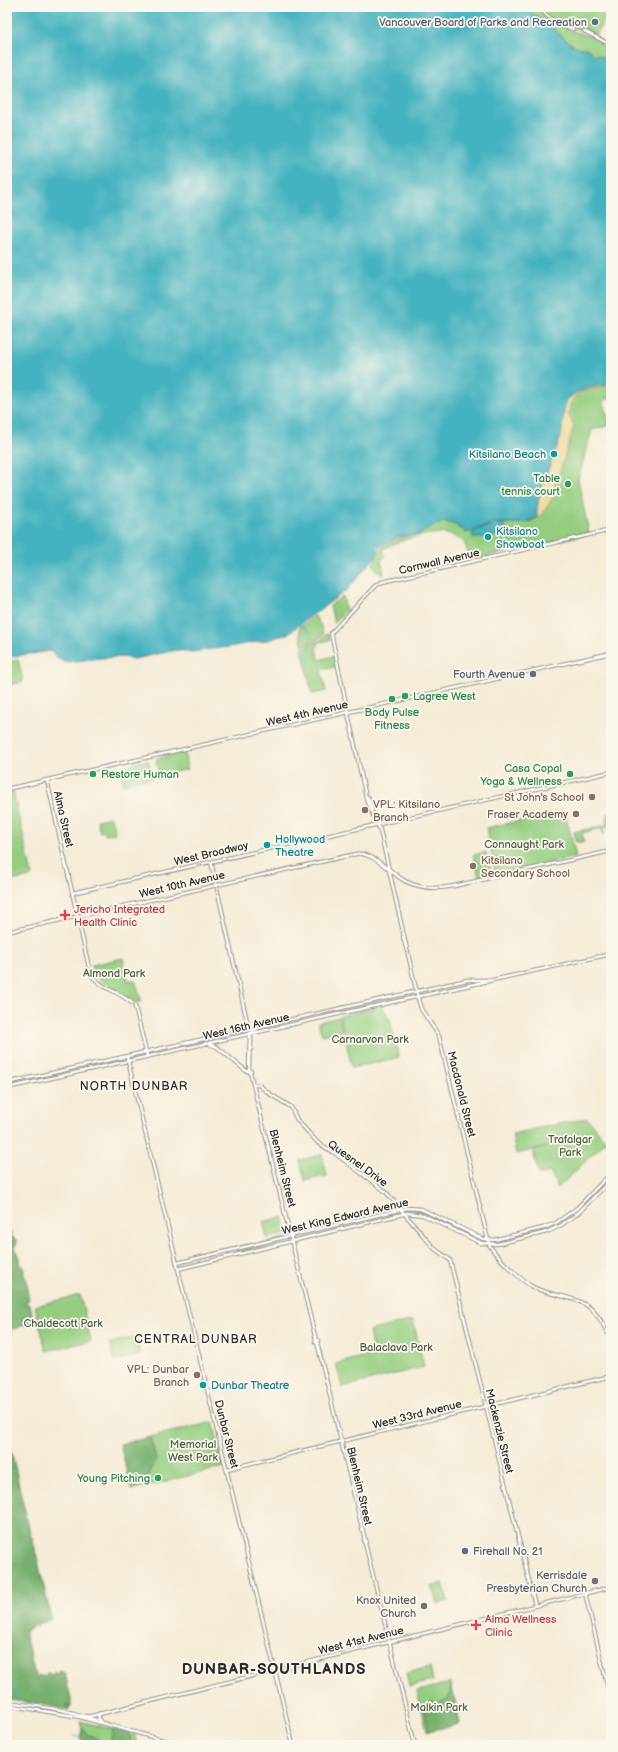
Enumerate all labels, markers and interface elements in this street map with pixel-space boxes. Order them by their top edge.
place label: Vancouver Board of Parks and Recreation [379,16,587,29]
marker: Vancouver Board of Parks and Recreation [590,17,600,27]
place label: Kitsilano Beach [469,448,546,461]
marker: Kitsilano Beach [549,449,559,459]
place label: Table tennis court [501,472,561,498]
marker: Table tennis court [563,479,573,489]
place label: Kitsilano Showboat [496,525,545,551]
marker: Kitsilano Showboat [483,532,493,542]
street label: Cornwall Avenue [397,546,481,577]
place label: Fourth Avenue [453,668,525,681]
marker: Fourth Avenue [528,669,538,679]
place label: Lagree West [413,690,476,703]
marker: Lagree West [400,691,410,701]
marker: Body Pulse Fitness [387,694,397,704]
street label: West 4th Avenue [265,698,350,729]
place label: Body Pulse Fitness [365,706,420,732]
place label: Casa Copal Yoga & Wellness [479,762,563,788]
place label: Restore Human [101,768,179,781]
marker: Restore Human [88,769,98,779]
marker: Casa Copal Yoga & Wellness [565,769,575,779]
street label: Alma Street [51,790,76,849]
place label: St John's School [504,791,584,804]
marker: St John's School [587,792,597,802]
place label: VPL: Kitsilano Branch [373,798,440,824]
marker: VPL: Kitsilano Branch [360,805,370,815]
place label: Fraser Academy [487,808,568,821]
marker: Fraser Academy [571,809,581,819]
place label: Hollywood Theatre [275,833,325,859]
park label: Connaught Park [484,838,564,851]
street label: West Broadway [173,839,250,868]
marker: Hollywood Theatre [262,840,272,850]
place label: Kitsilano Secondary School [481,854,570,880]
marker: Kitsilano Secondary School [468,861,478,871]
street label: West 10th Avenue [138,868,227,901]
place label: Jericho Integrated Health Clinic [74,903,165,929]
marker: Jericho Integrated Health Clinic [59,909,71,921]
park label: Almond Park [83,967,146,980]
street label: West 16th Avenue [202,1010,291,1043]
park label: Carnarvon Park [331,1033,409,1046]
street label: Macdonald Street [445,1050,479,1139]
district label: NORTH DUNBAR [80,1079,188,1094]
street label: Blenheim Street [267,1128,299,1209]
park label: Trafalgar Park [548,1133,593,1159]
street label: Quesnel Drive [325,1137,390,1190]
street label: West King Edward Avenue [281,1195,410,1237]
park label: Chaldecott Park [23,1317,103,1330]
district label: CENTRAL DUNBAR [134,1332,258,1347]
park label: Balaclava Park [359,1341,433,1354]
place label: VPL: Dunbar Branch [127,1363,190,1389]
marker: VPL: Dunbar Branch [192,1370,202,1380]
place label: Dunbar Theatre [211,1379,290,1392]
marker: Dunbar Theatre [198,1380,208,1390]
street label: Mackenzie Street [483,1387,516,1475]
street label: West 33rd Avenue [371,1397,463,1432]
street label: Dunbar Street [212,1399,241,1470]
park label: Memorial West Park [168,1438,218,1464]
street label: Blenheim Street [344,1446,375,1527]
place label: Young Pitching [76,1472,150,1485]
marker: Young Pitching [153,1473,163,1483]
place label: Firehall No. 21 [473,1545,542,1558]
marker: Firehall No. 21 [460,1546,470,1556]
place label: Kerrisdale Presbyterian Church [486,1569,587,1595]
marker: Kerrisdale Presbyterian Church [590,1576,600,1586]
place label: Knox United Church [356,1594,416,1620]
marker: Knox United Church [419,1601,429,1611]
place label: Alma Wellness Clinic [485,1613,557,1639]
marker: Alma Wellness Clinic [470,1619,482,1631]
street label: West 41st Avenue [317,1623,406,1657]
district label: DUNBAR-SOUTHLANDS [182,1660,366,1679]
park label: Malkin Park [410,1701,468,1714]

